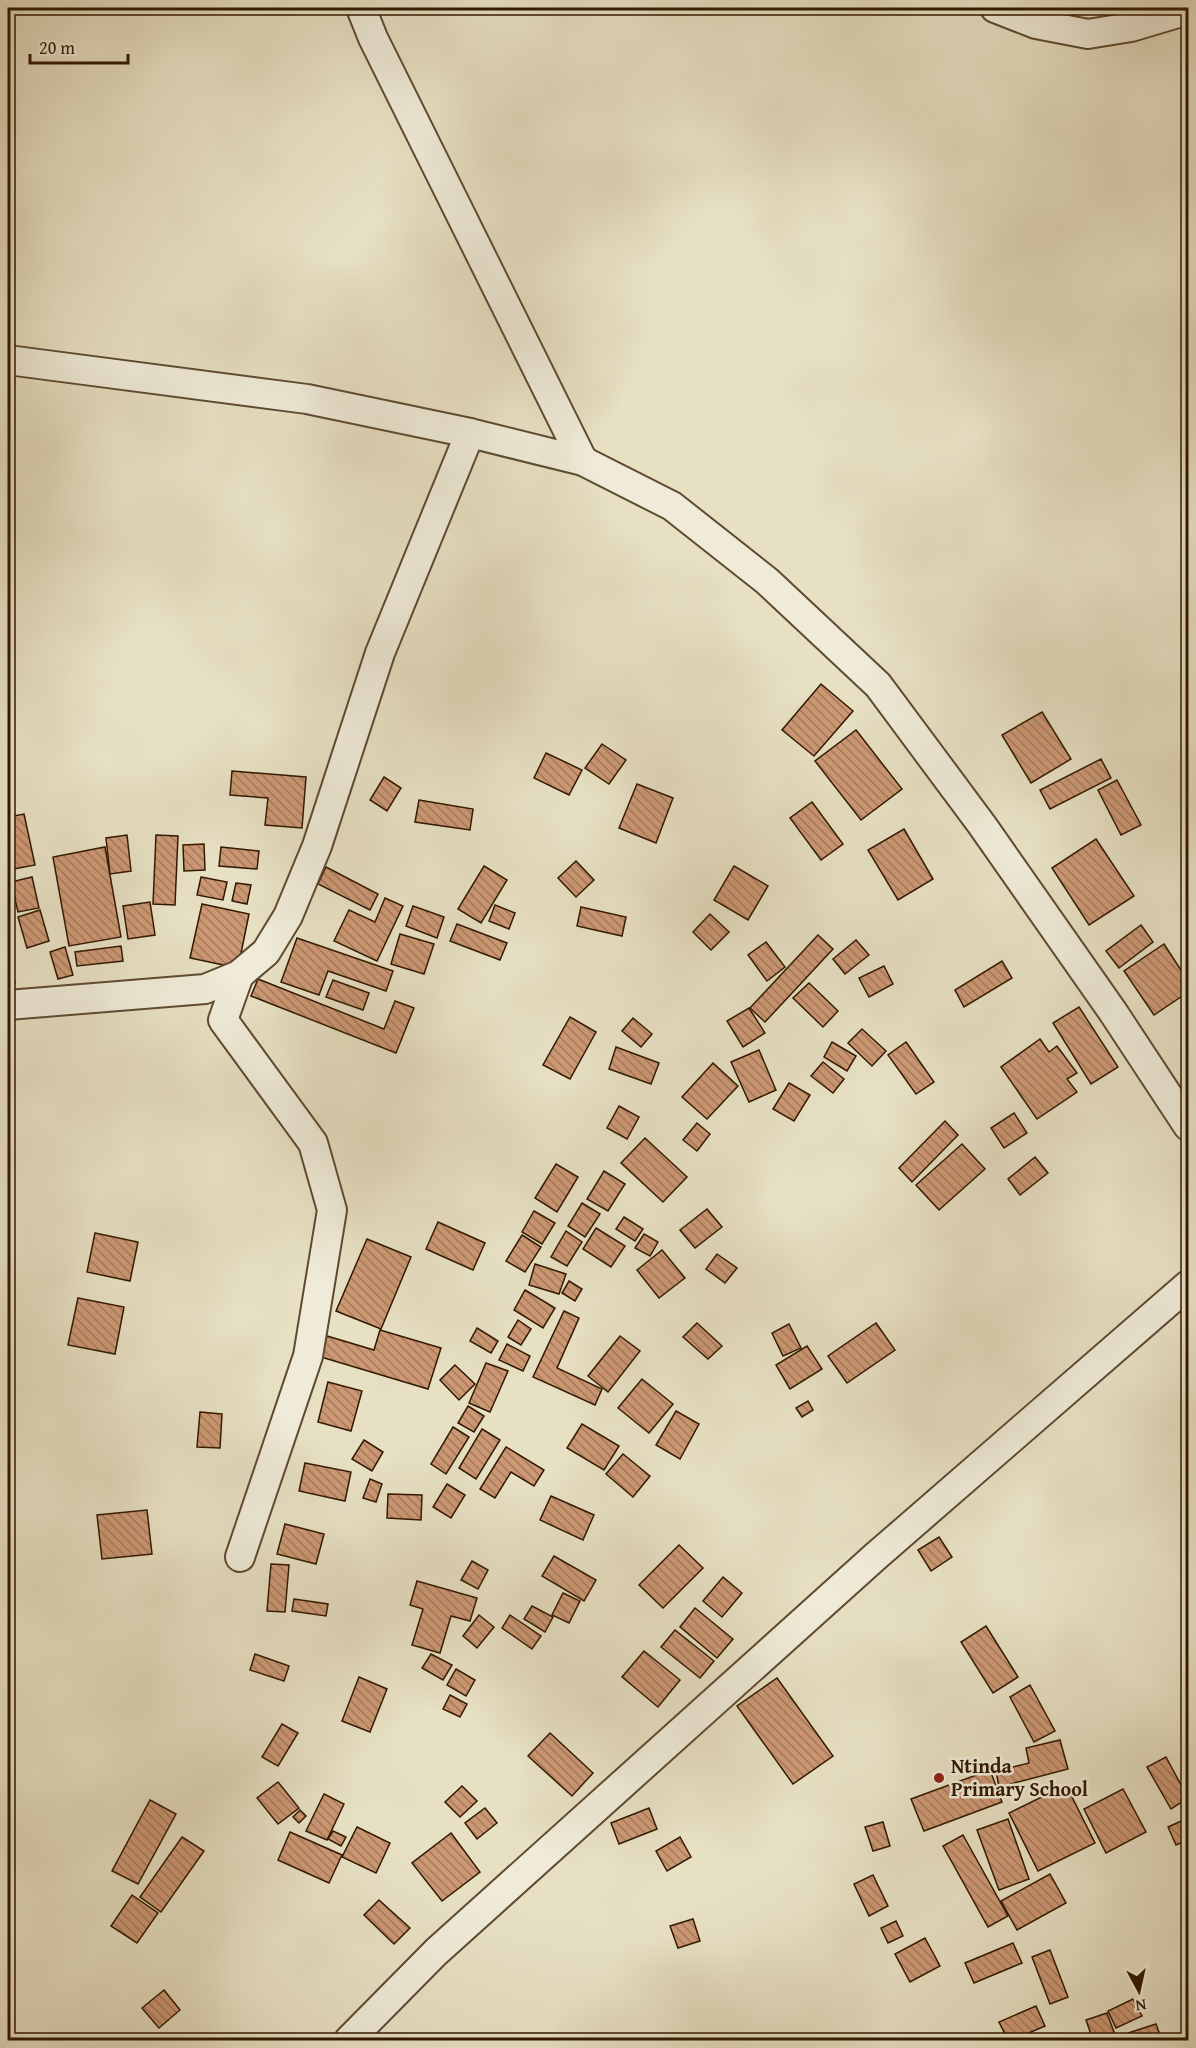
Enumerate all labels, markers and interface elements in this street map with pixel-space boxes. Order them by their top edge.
scale bar [30,27,128,65]
text: 20 m [39,34,75,61]
place label: Ntinda Primary School [951,1751,1088,1803]
marker: Ntinda Primary School [932,1771,946,1785]
north arrow [1109,1961,1169,2021]
text: N [1134,1993,1148,2019]

